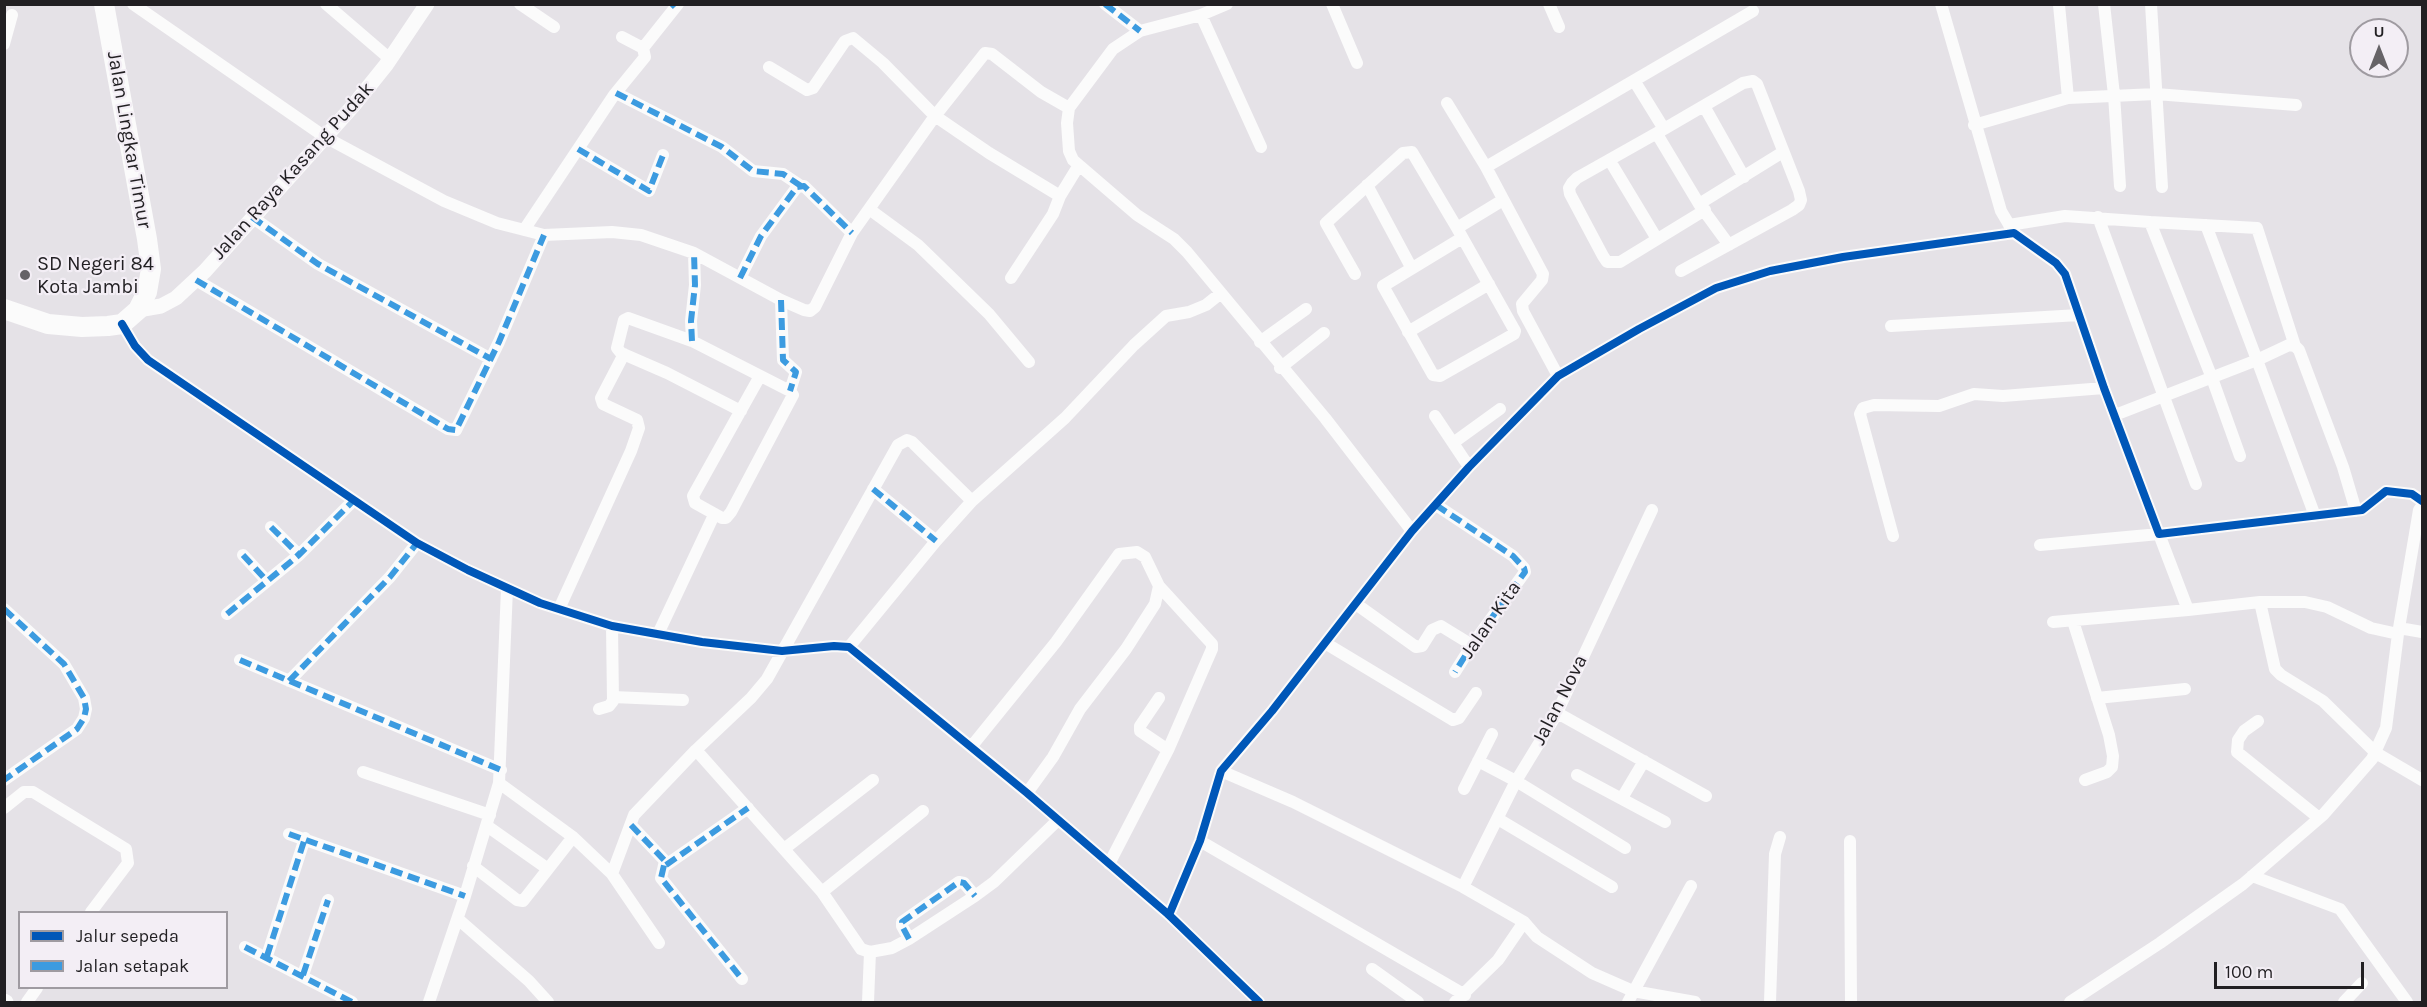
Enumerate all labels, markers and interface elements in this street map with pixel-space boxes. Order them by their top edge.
north arrow [2349,18,2409,78]
text: U [2373,22,2385,41]
street label: Jalan Lingkar Timur [102,50,156,230]
street label: Jalan Raya Kasang Pudak [207,77,379,265]
place label: SD Negeri 84 Kota Jambi [37,252,154,299]
marker: SD Negeri 84 Kota Jambi [18,268,32,282]
street label: Jalan Kita [1456,577,1526,663]
street label: Jalan Nova [1527,651,1593,749]
legend [18,911,228,989]
text: Jalur sepeda [76,925,179,947]
scale bar [2217,950,2367,988]
text: Jalan setapak [76,955,189,977]
text: 100 m [2225,961,2273,983]

